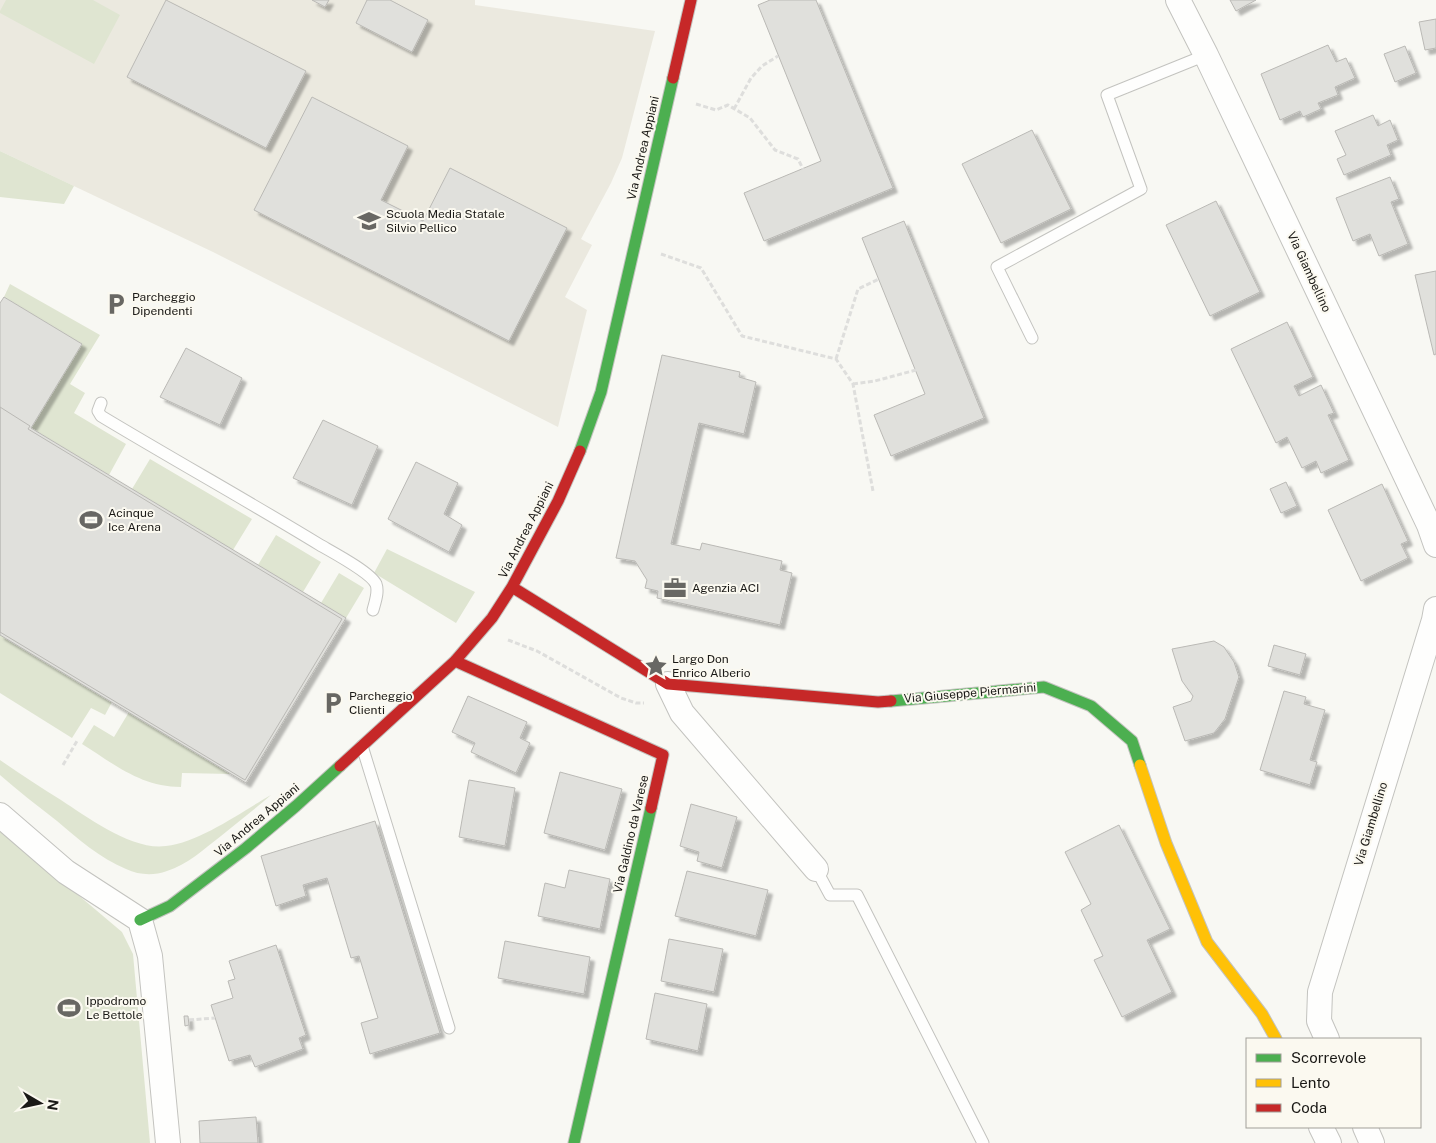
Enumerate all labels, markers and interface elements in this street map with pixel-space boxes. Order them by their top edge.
street label: Via Andrea Appiani [624,95,662,201]
place label: Scuola Media Statale Silvio Pellico [386,207,505,235]
school or university icon: Scuola Media Statale Silvio Pellico [356,208,382,234]
street label: Via Giambellino [1284,230,1334,315]
place label: Parcheggio Dipendenti [132,290,196,318]
parking icon: Parcheggio Dipendenti [103,291,129,317]
street label: Via Andrea Appiani [496,479,556,581]
place label: Acinque Ice Arena [108,506,161,534]
sports icon: Acinque Ice Arena [78,507,104,533]
office icon: Agenzia ACI [662,575,688,601]
place label: Agenzia ACI [692,581,759,595]
place label: Largo Don Enrico Alberio [672,652,751,680]
place icon: Largo Don Enrico Alberio [643,653,669,679]
street label: Via Giuseppe Piermarini [903,680,1037,706]
place label: Parcheggio Clienti [349,689,413,717]
parking icon: Parcheggio Clienti [320,690,346,716]
street label: Via Galdino da Varese [611,773,651,894]
street label: Via Andrea Appiani [212,780,302,860]
street label: Via Giambellino [1352,780,1390,868]
place label: Ippodromo Le Bettole [86,994,146,1022]
sports icon: Ippodromo Le Bettole [56,995,82,1021]
legend [1246,1038,1421,1128]
text: Scorrevole [1291,1049,1366,1066]
text: Lento [1291,1074,1330,1091]
north arrow [15,1078,65,1128]
text: N [44,1098,62,1112]
text: Coda [1291,1099,1327,1116]

